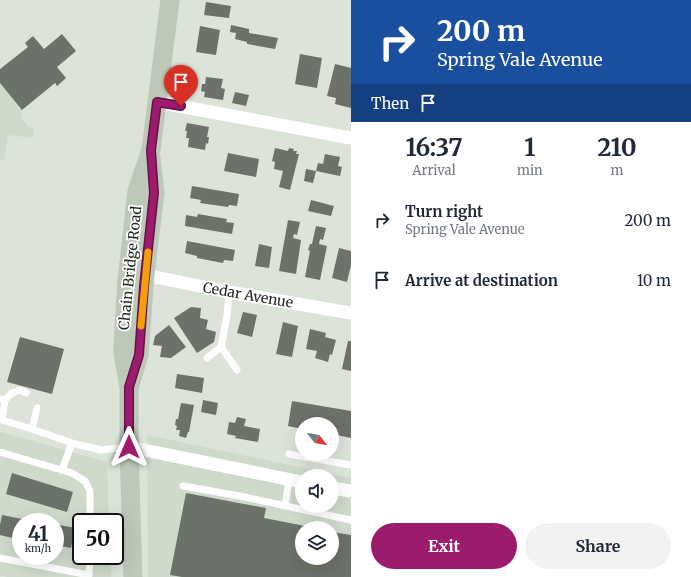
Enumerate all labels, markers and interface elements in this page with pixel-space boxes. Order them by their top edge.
text: 200 m [437,13,525,49]
icon: right [371,16,423,68]
text: Spring Vale Avenue [437,48,603,71]
pin [164,65,198,106]
icon: arrive [170,71,192,93]
icon: arrive [417,92,439,114]
text: Then [371,94,409,113]
text: 16:37 [405,132,463,163]
text: 1 [524,132,535,163]
text: 210 [597,132,637,163]
text: Arrival [412,162,456,179]
text: min [517,162,543,179]
text: m [610,162,623,179]
text: Turn right [405,202,483,221]
street label: Chain Bridge Road [115,205,146,331]
icon: right [371,209,393,231]
text: 200 m [624,211,671,230]
text: Spring Vale Avenue [405,221,525,238]
icon: arrive [371,269,393,291]
text: Arrive at destination [405,271,558,290]
text: 10 m [637,271,671,290]
street label: Cedar Avenue [201,278,295,312]
north arrow [295,417,339,461]
map controls [295,417,339,565]
position arrow [108,426,150,468]
button: sound [295,469,339,513]
speed limit sign: 50 [72,513,124,565]
text: 41 [28,521,48,546]
button: layers [295,521,339,565]
button: Exit [371,523,517,569]
button: Share [525,523,671,569]
text: km/h [25,542,51,555]

